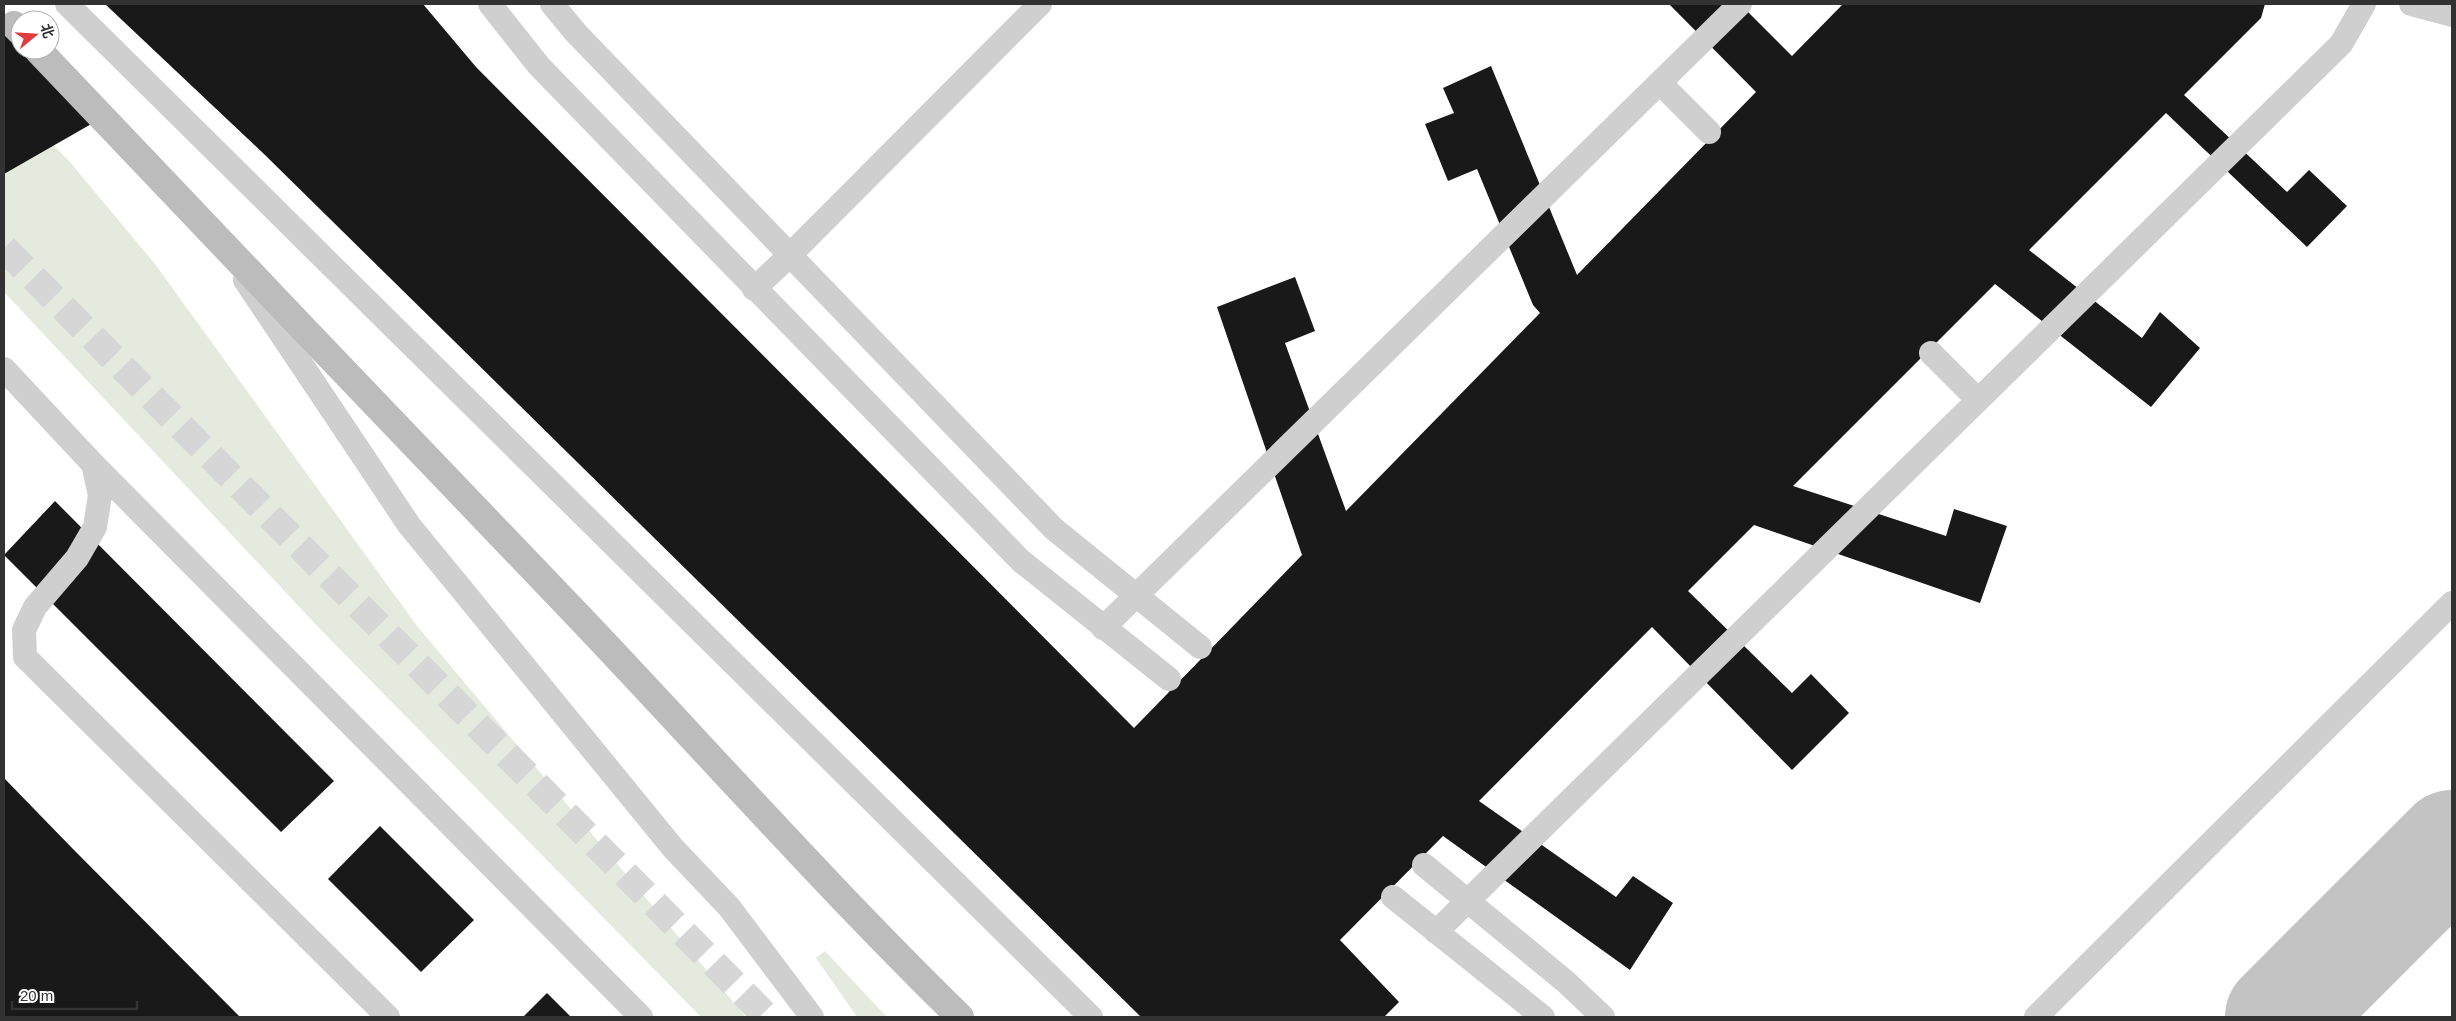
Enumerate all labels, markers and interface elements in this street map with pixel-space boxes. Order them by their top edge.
north arrow [10,10,60,60]
text: 北 [38,22,57,40]
scale bar [12,978,138,1010]
text: 20 m [20,987,53,1004]

